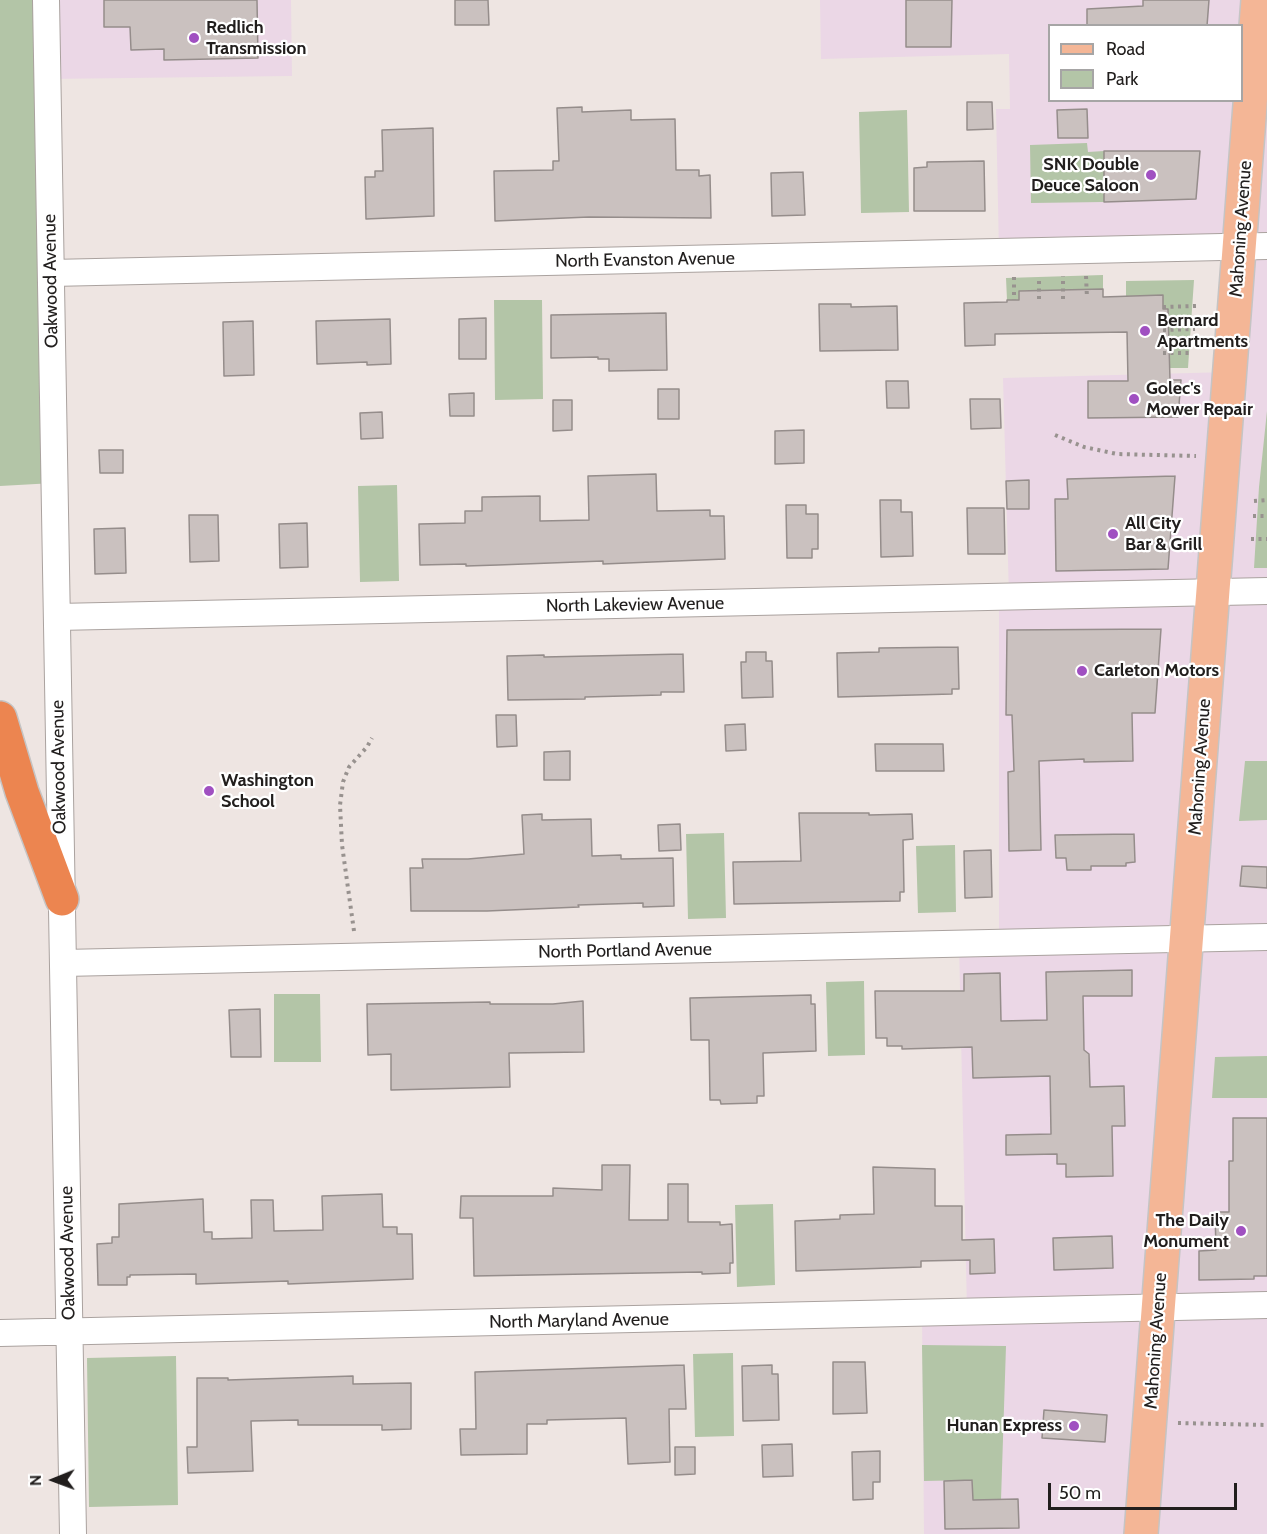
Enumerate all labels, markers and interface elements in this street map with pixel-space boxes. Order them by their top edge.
place label: Redlich Transmission [206,17,307,60]
legend [1048,24,1243,102]
marker: Redlich Transmission [187,31,201,45]
text: Road [1106,38,1145,60]
text: Park [1106,68,1138,90]
place label: SNK Double Deuce Saloon [1031,154,1139,196]
street label: Mahoning Avenue [1225,160,1257,298]
marker: SNK Double Deuce Saloon [1144,168,1158,182]
street label: Oakwood Avenue [39,214,63,348]
street label: North Evanston Avenue [555,248,735,272]
place label: Bernard Apartments [1157,310,1248,352]
marker: Bernard Apartments [1138,324,1152,338]
place label: Golec's Mower Repair [1146,378,1253,420]
marker: Golec's Mower Repair [1127,392,1141,406]
place label: All City Bar & Grill [1125,513,1202,556]
marker: All City Bar & Grill [1106,527,1120,541]
street label: North Lakeview Avenue [546,593,724,617]
place label: Carleton Motors [1094,660,1219,682]
marker: Carleton Motors [1075,664,1089,678]
street label: Mahoning Avenue [1184,698,1216,836]
street label: Oakwood Avenue [47,700,71,834]
place label: Washington School [221,770,314,812]
marker: Washington School [202,784,216,798]
street label: North Portland Avenue [538,939,712,963]
street label: Oakwood Avenue [56,1186,80,1320]
place label: The Daily Monument [1143,1210,1229,1252]
marker: The Daily Monument [1234,1224,1248,1238]
street label: Mahoning Avenue [1140,1272,1172,1410]
street label: North Maryland Avenue [489,1309,669,1333]
place label: Hunan Express [947,1415,1062,1437]
marker: Hunan Express [1067,1419,1081,1433]
north arrow [24,1450,84,1510]
scale bar [1051,1471,1240,1509]
text: N [26,1475,45,1486]
text: 50 m [1059,1482,1101,1504]

